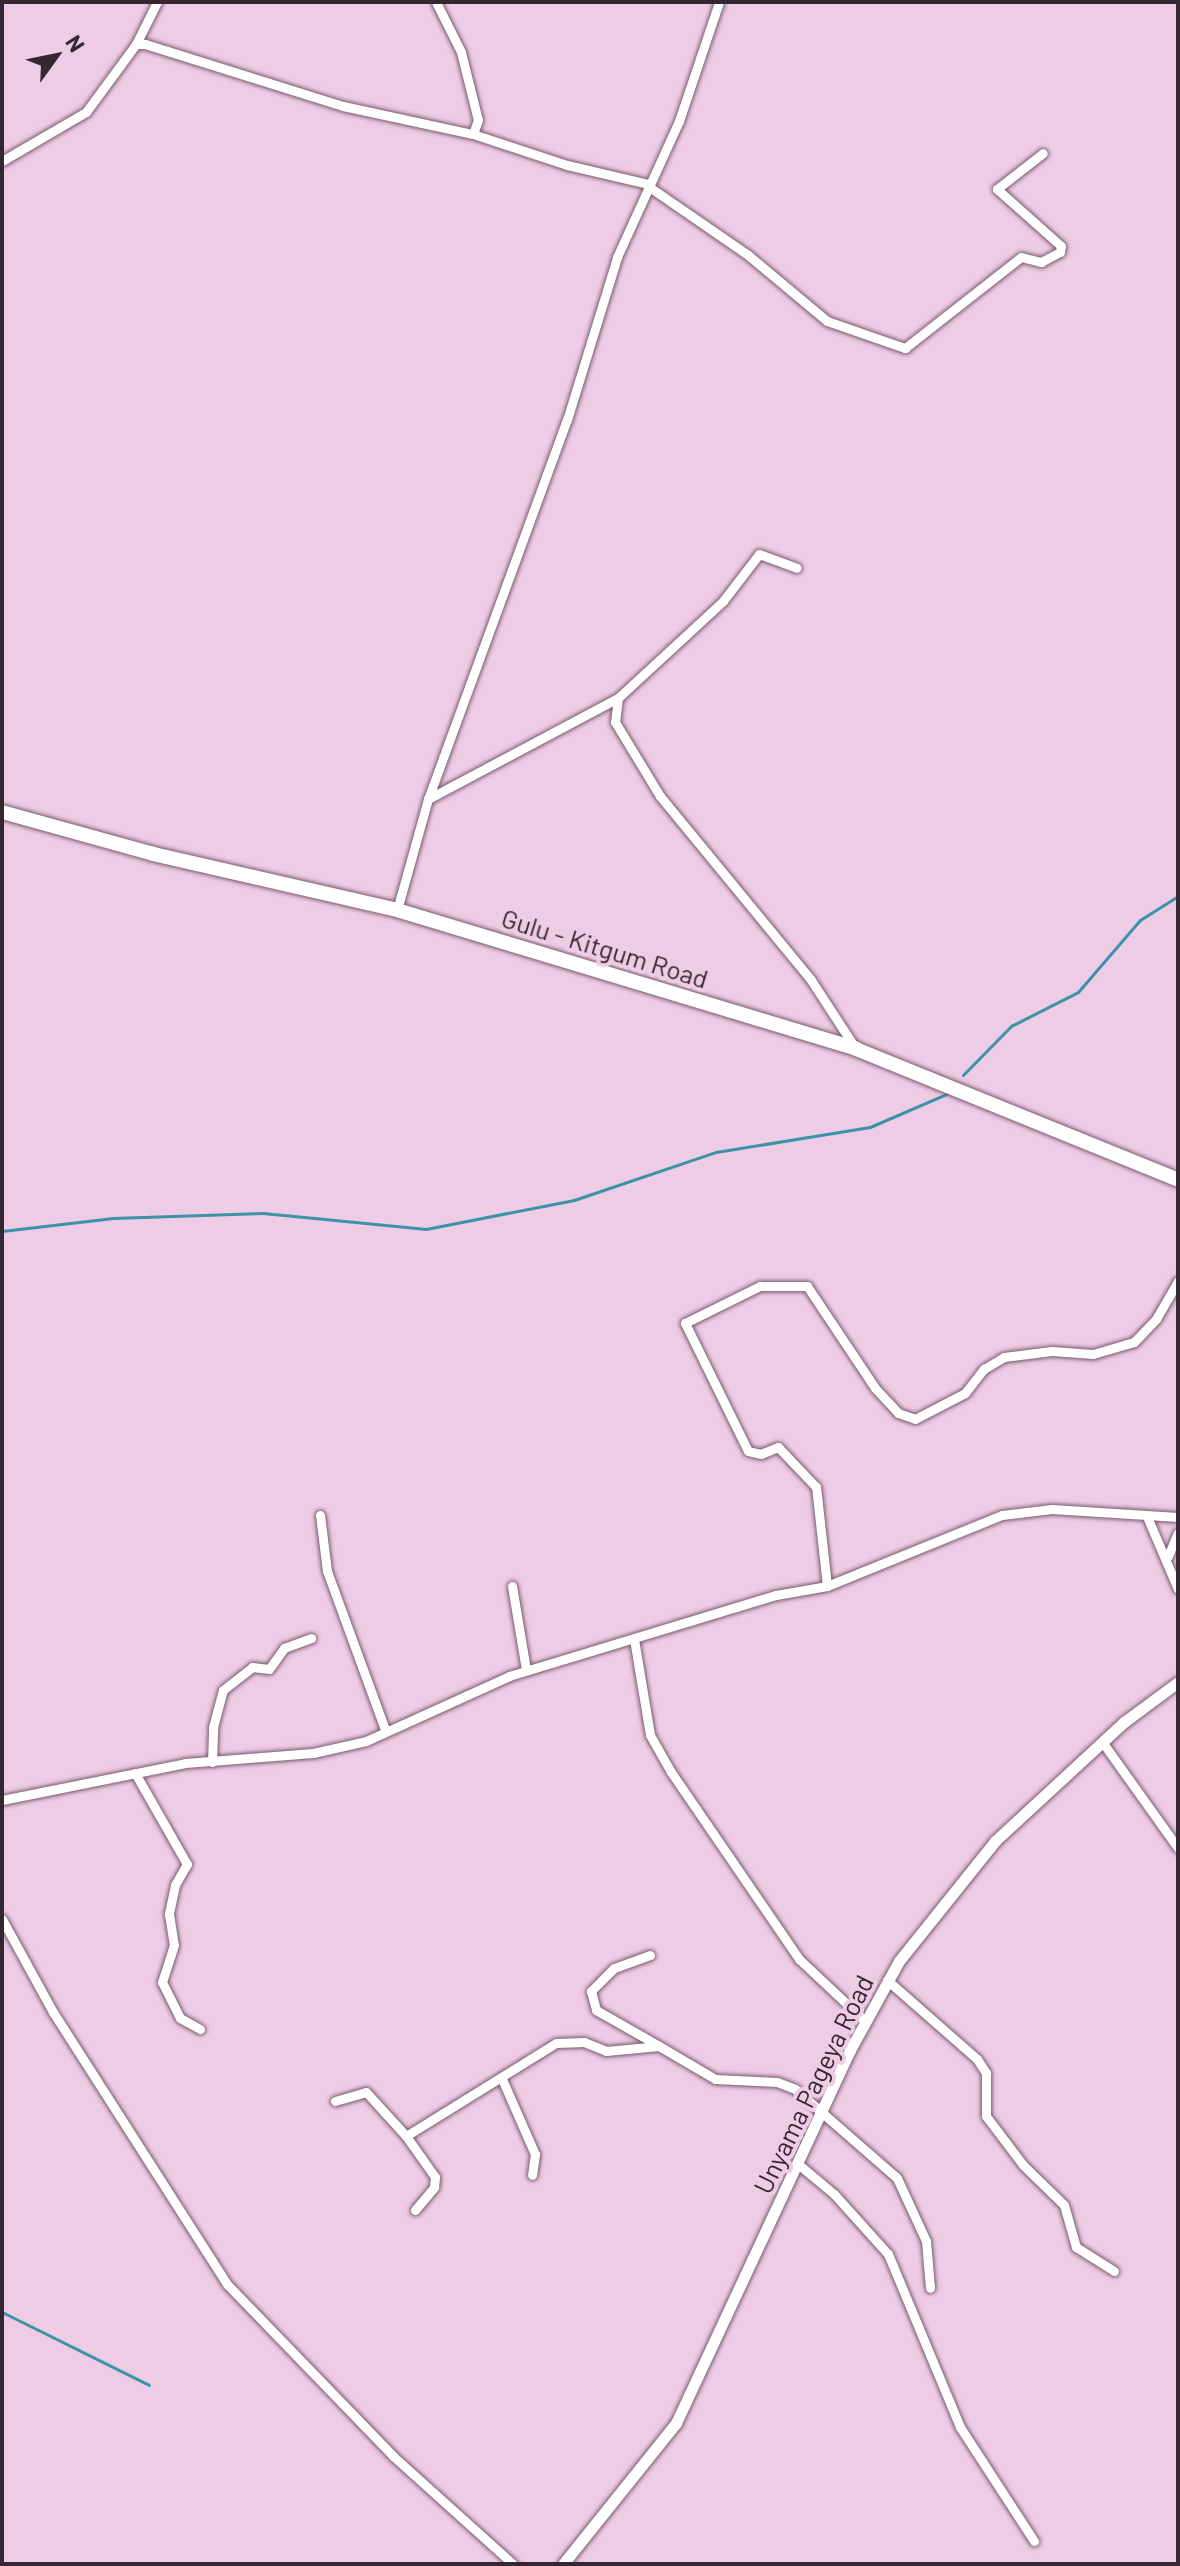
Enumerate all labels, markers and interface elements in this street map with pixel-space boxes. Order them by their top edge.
north arrow [16,16,96,96]
text: N [61,30,91,56]
street label: Gulu - Kitgum Road [498,902,712,994]
street label: Unyama Pageya Road [747,1970,879,2198]

